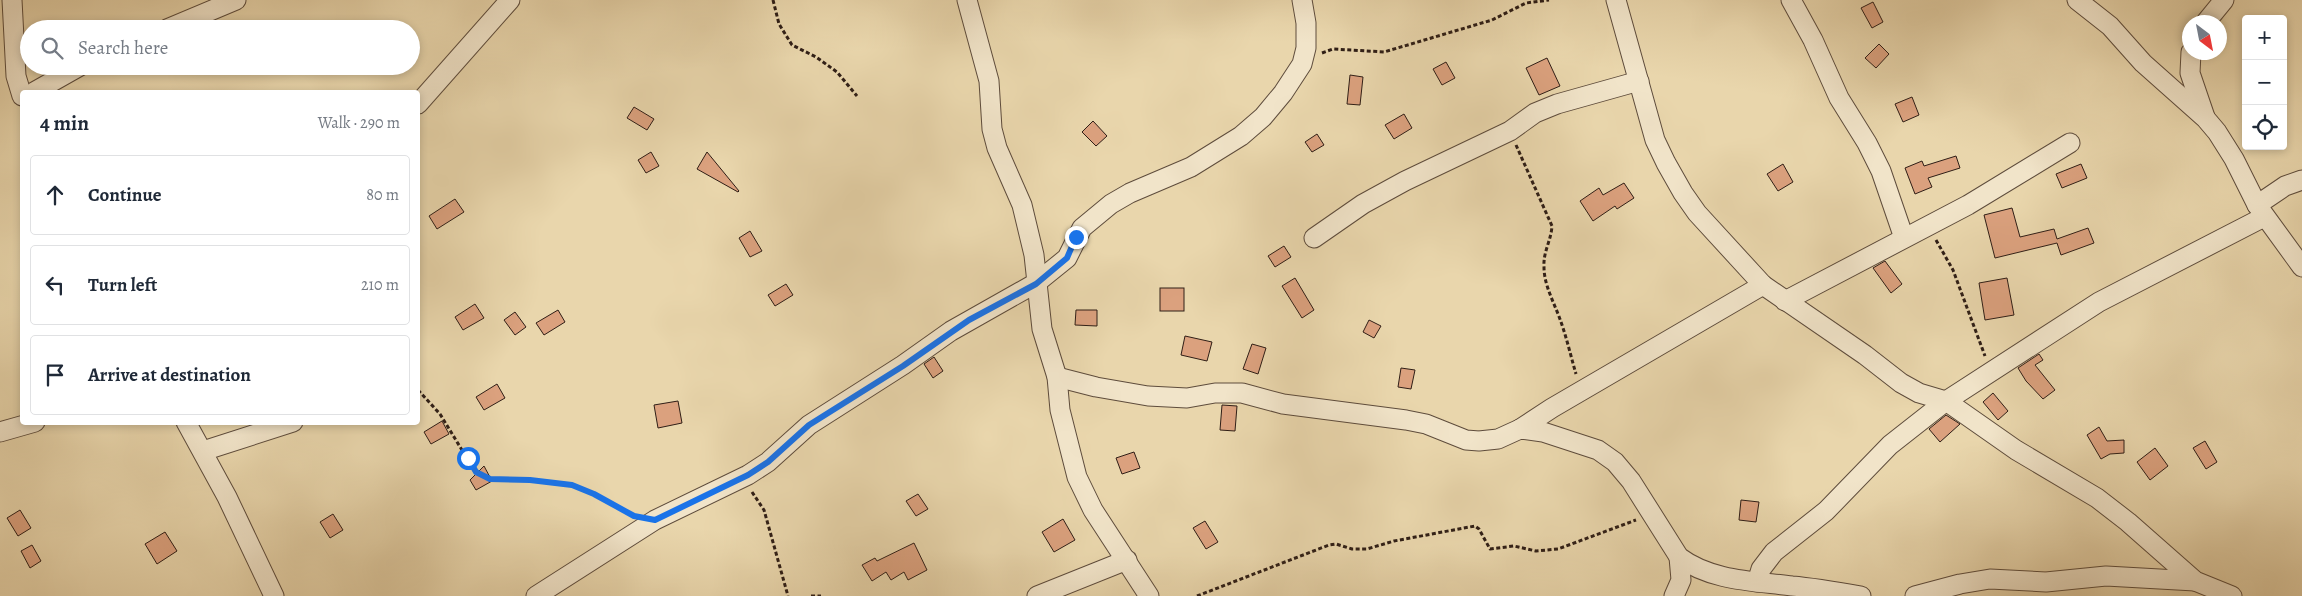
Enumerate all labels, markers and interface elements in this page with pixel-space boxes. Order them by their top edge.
north arrow [2182,15,2227,60]
map controls [2242,15,2287,150]
button: + [2242,15,2287,60]
search box [20,20,420,75]
icon: search [38,34,66,62]
text: Search here [78,35,168,61]
button: − [2242,60,2287,105]
button: locate [2242,105,2287,150]
text: 4 min [40,109,89,137]
text: Walk · 290 m [318,112,400,134]
icon: ahead [41,181,69,209]
text: Continue [88,182,162,208]
text: 80 m [366,184,399,206]
route end [1065,226,1088,249]
icon: left [41,271,69,299]
text: Turn left [88,272,157,298]
text: 210 m [361,274,399,296]
icon: arrive [41,361,69,389]
text: Arrive at destination [88,362,251,388]
route start [457,447,480,470]

